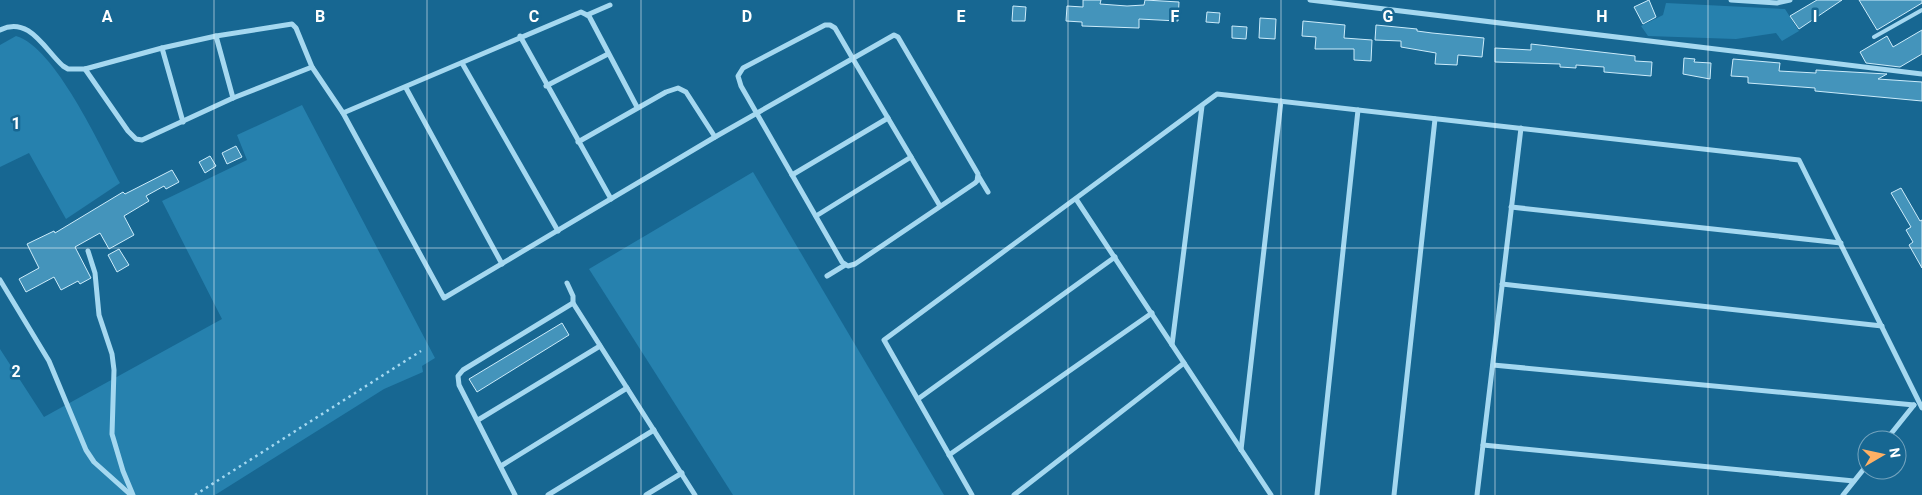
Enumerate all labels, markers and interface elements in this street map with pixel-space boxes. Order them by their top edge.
text: A [102,7,113,26]
text: B [315,7,325,26]
text: C [529,7,539,26]
text: D [742,7,752,26]
text: E [957,7,966,26]
text: F [1171,7,1180,26]
text: G [1383,7,1394,26]
text: H [1596,7,1608,26]
text: I [1813,7,1817,26]
text: 1 [11,114,21,133]
text: 2 [11,362,21,381]
north arrow [1857,430,1907,480]
text: N [1886,447,1904,459]

